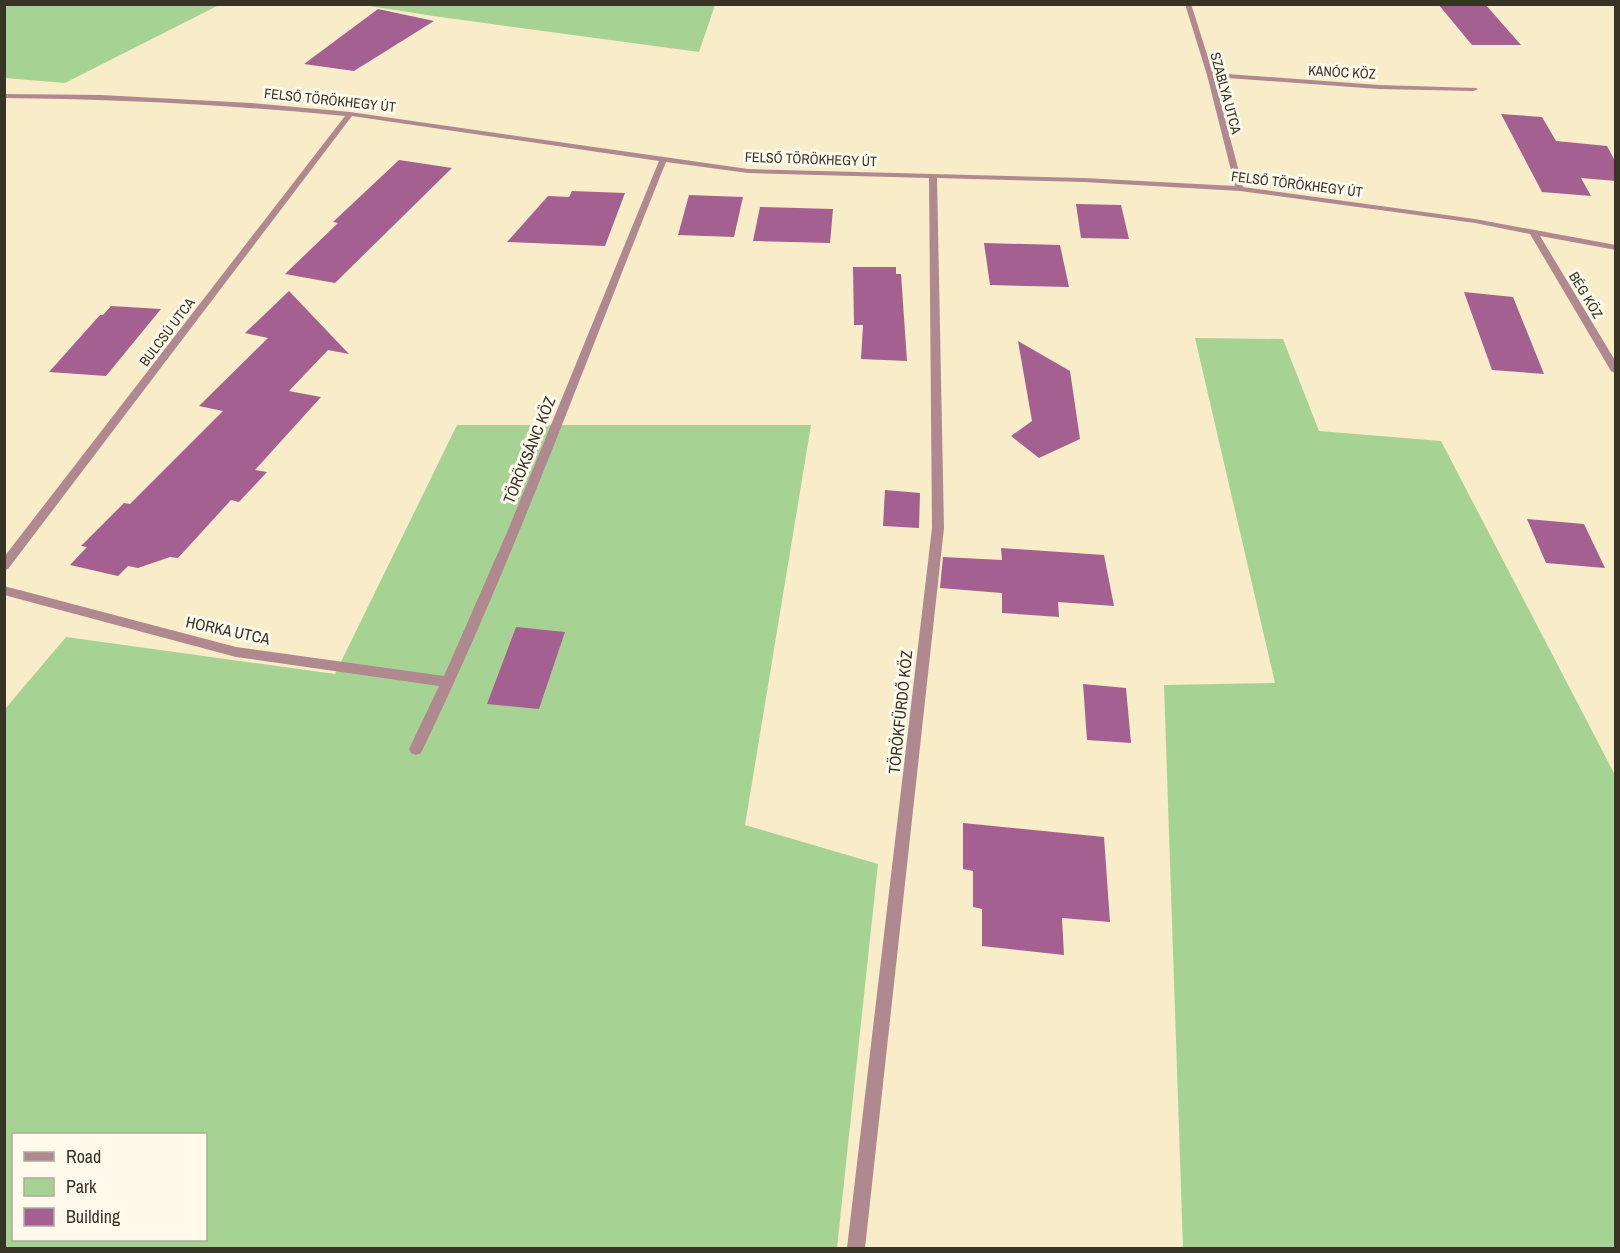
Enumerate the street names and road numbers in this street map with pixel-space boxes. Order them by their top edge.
street label: SZABLYA UTCA [1206,50,1246,136]
street label: KANÓC KÖZ [1308,61,1376,83]
street label: FELSŐ TÖRÖKHEGY ÚT [263,84,397,116]
street label: FELSŐ TÖRÖKHEGY ÚT [745,148,877,170]
street label: FELSŐ TÖRÖKHEGY ÚT [1230,167,1364,201]
street label: BÉG KÖZ [1565,268,1607,322]
street label: BULCSÚ UTCA [135,294,199,370]
street label: TÖRÖKSÁNC KÖZ [498,393,560,507]
street label: HORKA UTCA [184,610,272,650]
street label: TÖRÖKFÜRDŐ KÖZ [883,649,917,775]

